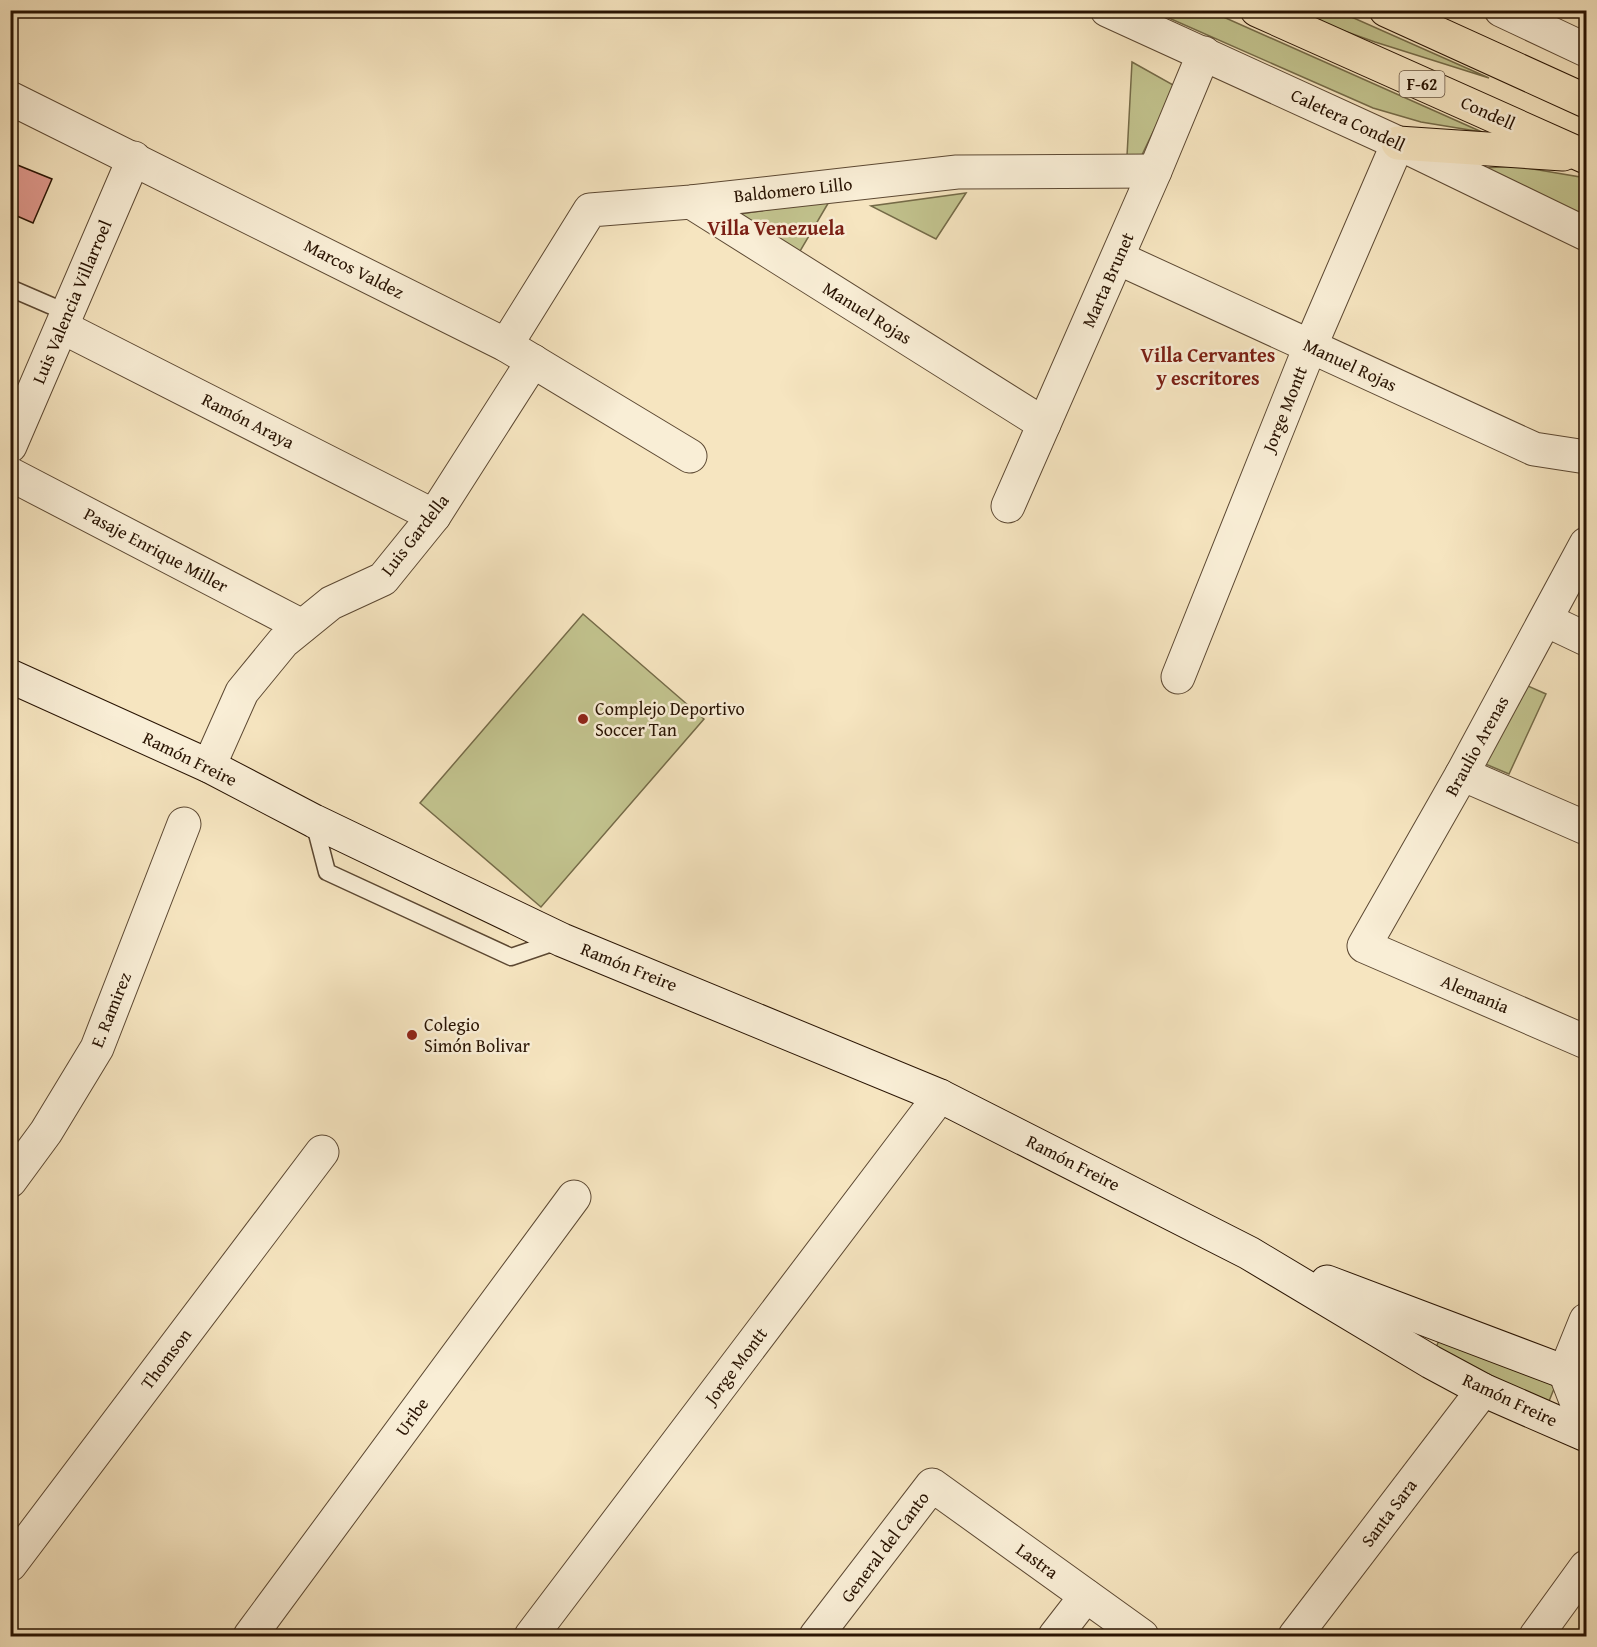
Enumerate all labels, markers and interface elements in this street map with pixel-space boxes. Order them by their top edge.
road number: F-62 [1400,71,1444,97]
street label: Caletera Condell [1287,81,1410,158]
street label: Condell [1457,89,1520,137]
street label: Baldomero Lillo [732,170,854,209]
district label: Villa Venezuela [707,213,846,242]
street label: Luis Valencia Villarroel [25,216,118,388]
street label: Marta Brunet [1075,227,1141,332]
street label: Marcos Valdez [300,232,409,305]
street label: Manuel Rojas [817,274,917,351]
street label: Manuel Rojas [1299,331,1402,398]
district label: Villa Cervantes y escritores [1141,340,1275,392]
street label: Jorge Montt [1254,361,1314,458]
street label: Ramón Araya [197,386,300,456]
street label: Luis Gardella [374,488,456,581]
street label: Pasaje Enrique Miller [79,500,234,599]
street label: Braulio Arenas [1438,691,1515,801]
place label: Complejo Deportivo Soccer Tan [595,695,745,743]
marker: Complejo Deportivo Soccer Tan [576,712,590,726]
street label: Ramón Freire [139,724,242,793]
street label: Ramón Freire [577,935,681,998]
street label: Alemania [1437,967,1514,1020]
street label: E. Ramirez [83,968,138,1052]
place label: Colegio Simón Bolivar [424,1011,530,1059]
marker: Colegio Simón Bolivar [405,1028,419,1042]
street label: Ramón Freire [1022,1127,1125,1198]
street label: Jorge Montt [696,1321,774,1412]
street label: Thomson [134,1322,198,1395]
street label: Ramón Freire [1458,1366,1562,1433]
street label: Uribe [388,1392,435,1442]
street label: Santa Sara [1354,1473,1424,1552]
street label: General del Canto [834,1485,936,1608]
street label: Lastra [1011,1536,1064,1585]

